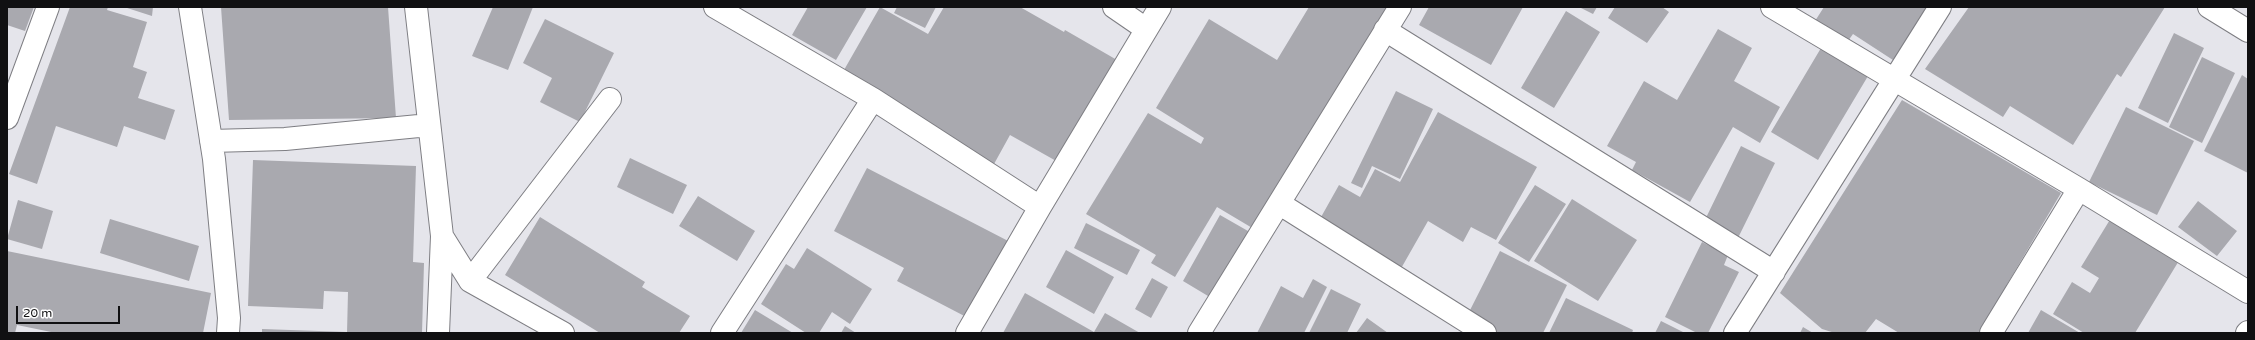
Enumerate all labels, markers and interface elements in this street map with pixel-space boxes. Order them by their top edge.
scale bar [18,298,122,324]
text: 20 m [23,306,52,320]

